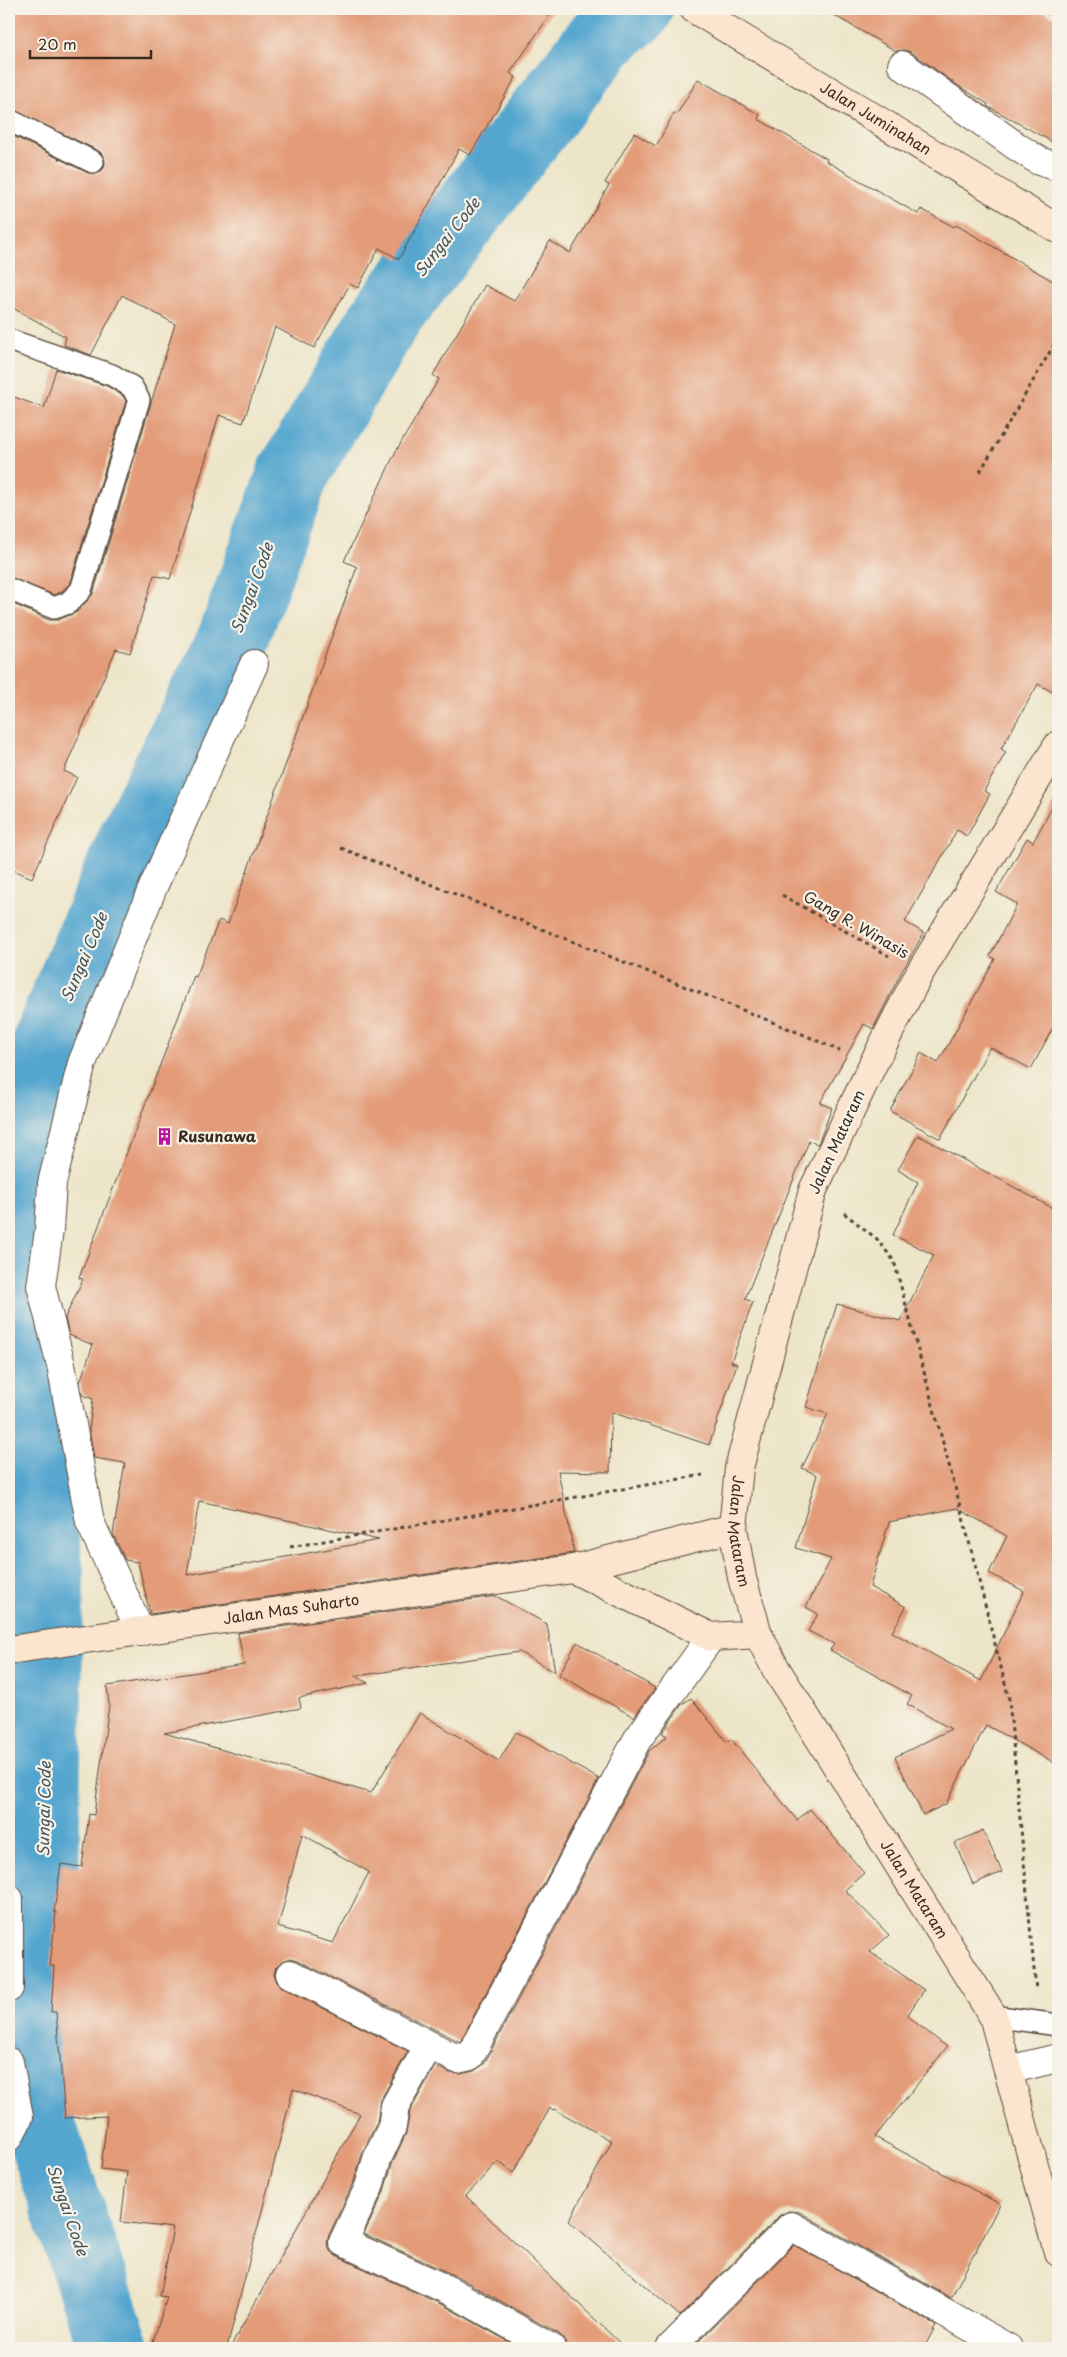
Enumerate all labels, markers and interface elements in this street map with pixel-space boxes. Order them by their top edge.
scale bar [30,28,151,60]
text: 20 m [38,32,77,55]
street label: Jalan Juminahan [816,75,936,160]
water label: Sungai Code [407,190,486,281]
water label: Sungai Code [224,537,279,636]
street label: Gang R. Winasis [800,884,914,963]
water label: Sungai Code [53,907,113,1005]
street label: Jalan Mataram [801,1085,870,1197]
place label: Rusunawa [178,1124,257,1147]
building icon: Rusunawa [154,1127,174,1147]
street label: Jalan Mataram [722,1474,757,1590]
street label: Jalan Mas Suharto [221,1587,360,1629]
water label: Sungai Code [30,1760,56,1857]
street label: Jalan Mataram [876,1835,955,1943]
water label: Sungai Code [42,2161,96,2260]

